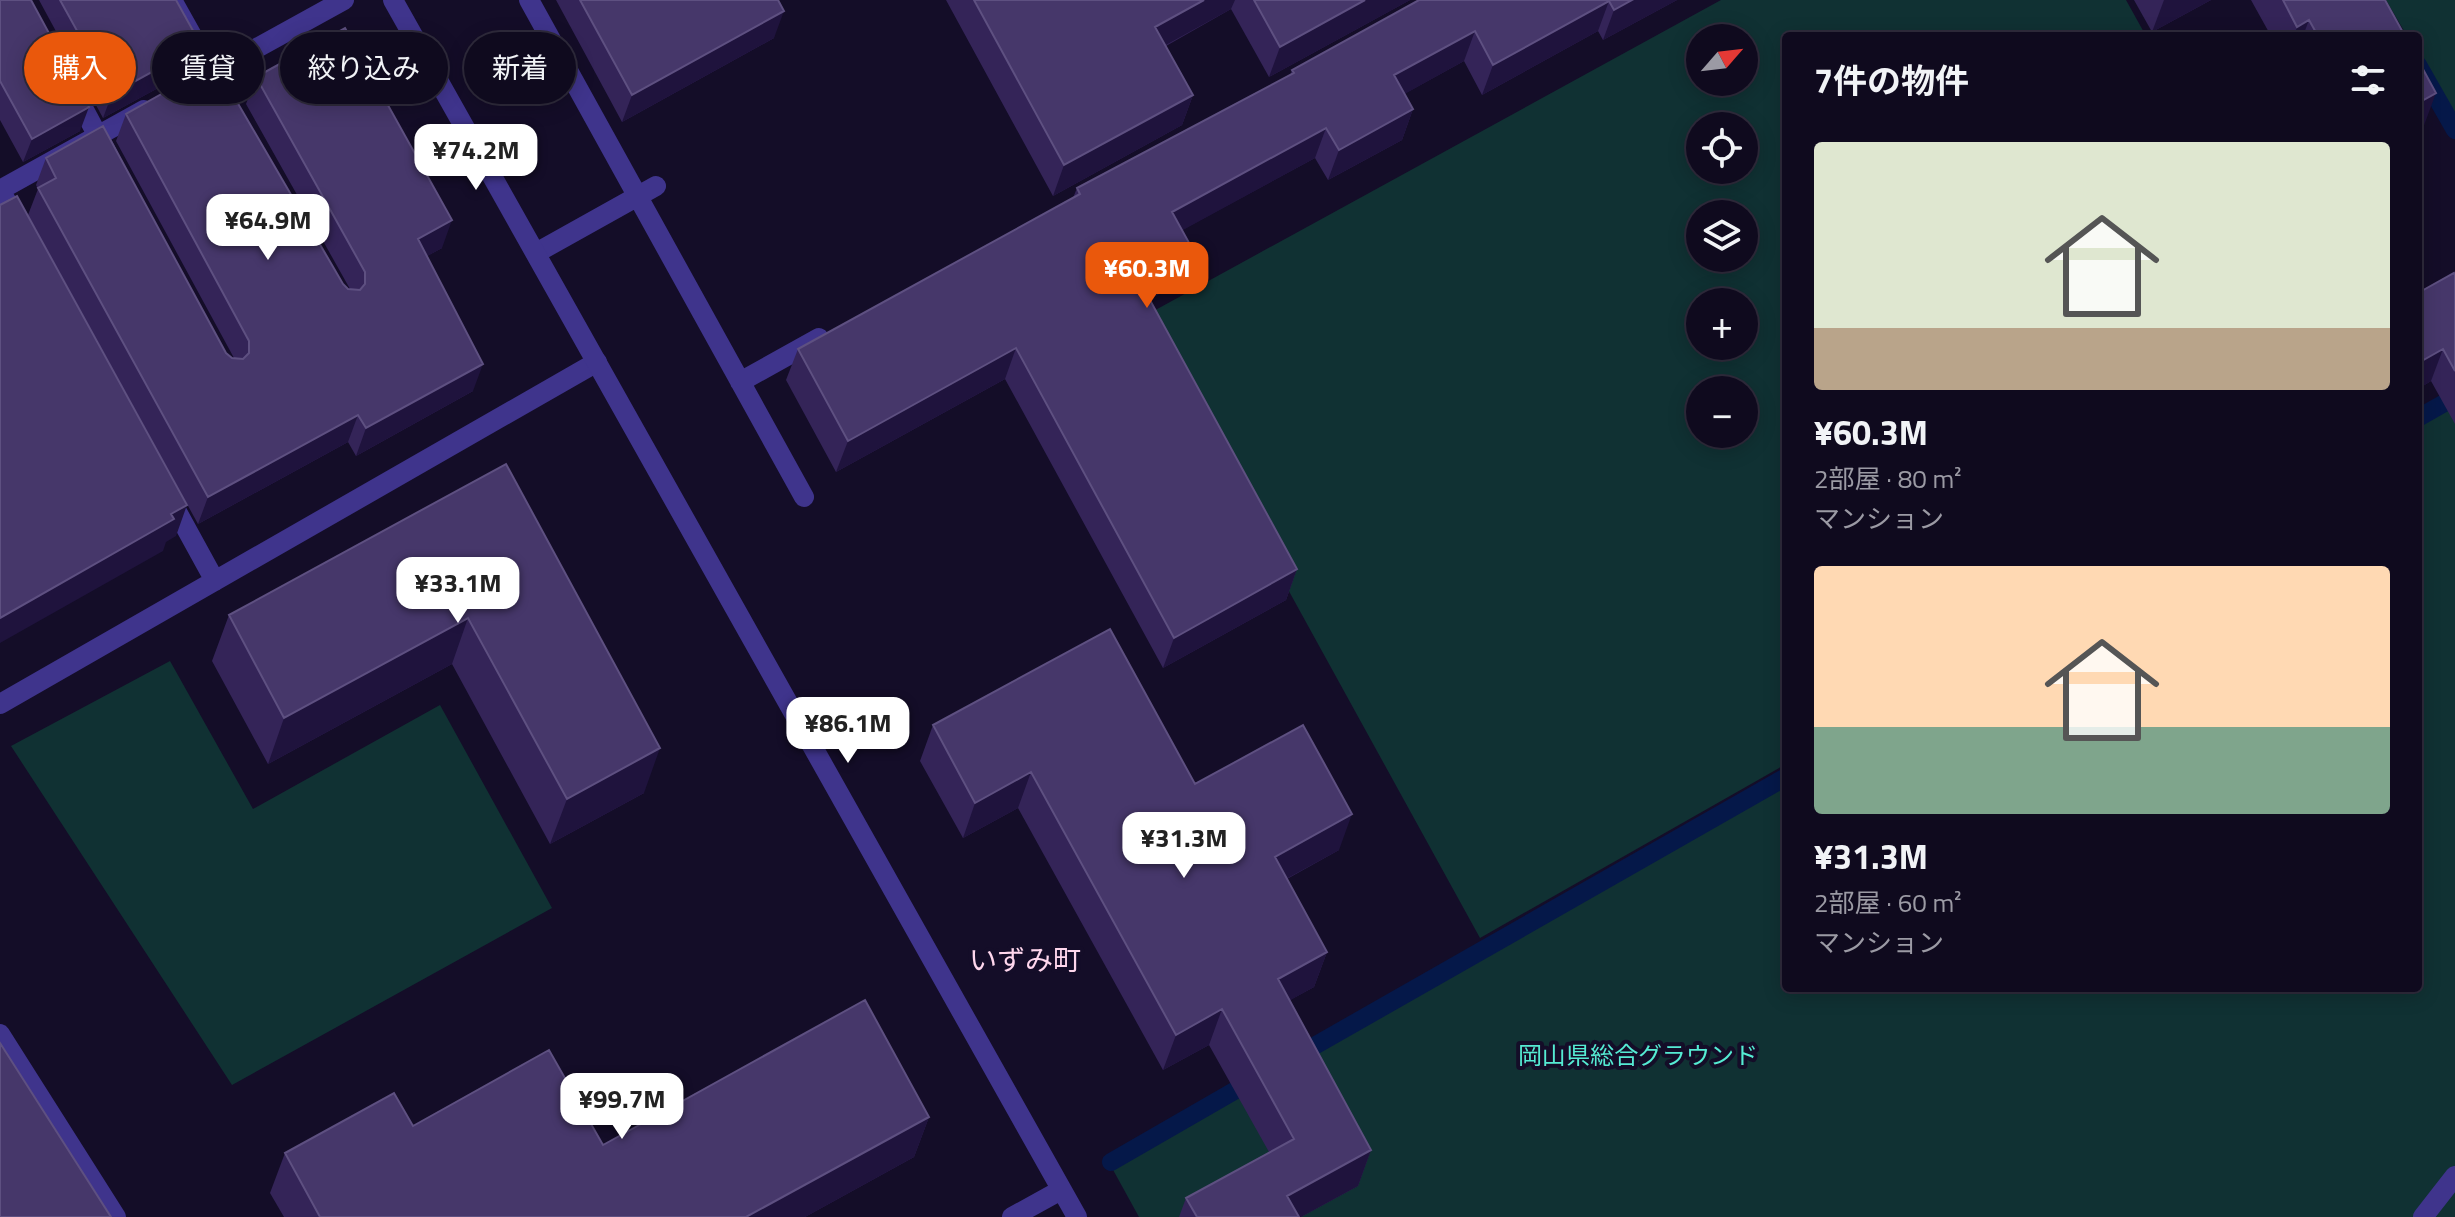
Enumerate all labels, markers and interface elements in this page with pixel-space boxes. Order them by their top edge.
north arrow [1686,24,1758,96]
map controls [1686,24,1758,448]
chip: 購入 [24,32,136,104]
chip: 賃貸 [152,32,264,104]
chip: 絞り込み [280,32,448,104]
chip: 新着 [464,32,576,104]
text: 7件の物件 [1814,54,1969,106]
icon: filters [2346,58,2390,102]
button: locate [1686,112,1758,184]
pin: ¥74.2M [411,124,541,192]
text: ¥74.2M [432,130,520,169]
pin: ¥64.9M [203,194,333,262]
icon: home [2030,194,2174,338]
text: ¥64.9M [224,200,312,239]
button: layers [1686,200,1758,272]
pin: ¥60.3M [1082,242,1212,310]
text: ¥60.3M [1103,248,1191,287]
button: + [1686,288,1758,360]
button: − [1686,376,1758,448]
text: ¥60.3M [1814,406,1928,458]
text: 2部屋 · 80 m² [1814,459,1962,498]
text: マンション [1814,499,1944,538]
pin: ¥33.1M [393,557,523,625]
text: ¥33.1M [414,563,502,602]
icon: home [2030,618,2174,762]
pin: ¥86.1M [783,697,913,765]
text: ¥86.1M [804,703,892,742]
pin: ¥31.3M [1119,812,1249,880]
text: ¥31.3M [1140,818,1228,857]
text: ¥31.3M [1814,830,1928,882]
text: 2部屋 · 60 m² [1814,883,1962,922]
text: マンション [1814,923,1944,962]
district label: いずみ町 [969,938,1081,981]
park label: 岡山県総合グラウンド [1518,1037,1758,1073]
pin: ¥99.7M [557,1073,687,1141]
text: ¥99.7M [578,1079,666,1118]

